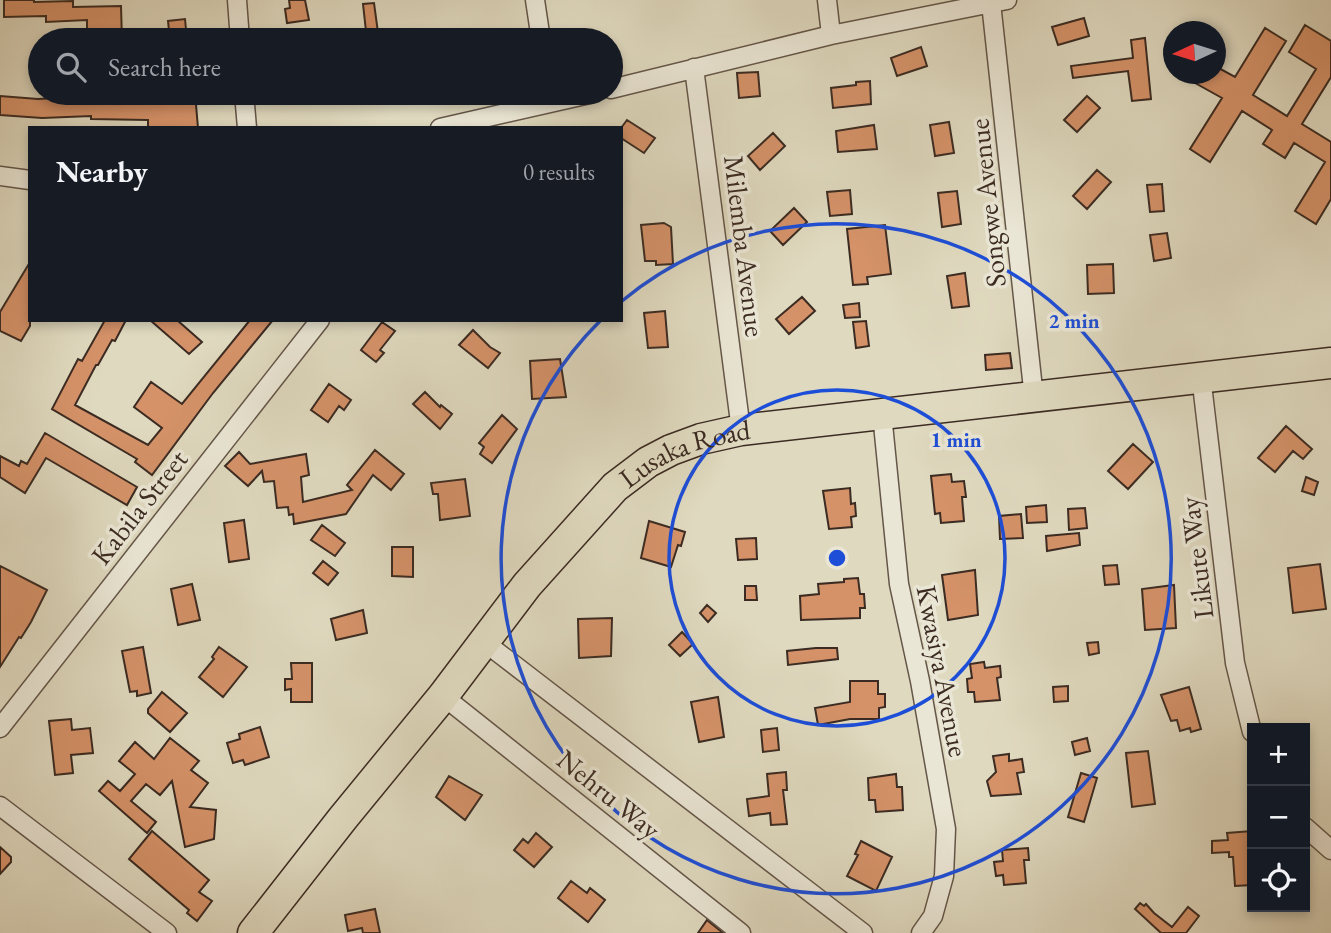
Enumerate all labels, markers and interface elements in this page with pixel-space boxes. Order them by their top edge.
north arrow [1163,21,1226,84]
search box [28,28,623,105]
icon: search [52,48,90,86]
text: Search here [108,50,221,84]
street label: Songwe Avenue [960,117,1014,289]
text: Nearby [56,152,148,191]
street label: Milemba Avenue [716,153,774,339]
text: 0 results [523,157,595,187]
text: 2 min [1048,307,1100,334]
street label: Lusaka Road [612,411,753,496]
text: 1 min [930,426,982,453]
street label: Kabila Street [83,442,195,572]
street label: Likute Way [1171,494,1221,621]
centre of rings [825,546,849,570]
street label: Kwasiya Avenue [909,582,977,760]
map controls [1247,723,1310,912]
button: + [1247,723,1310,786]
street label: Nehru Way [550,741,669,847]
button: − [1247,786,1310,849]
button: locate [1247,849,1310,912]

